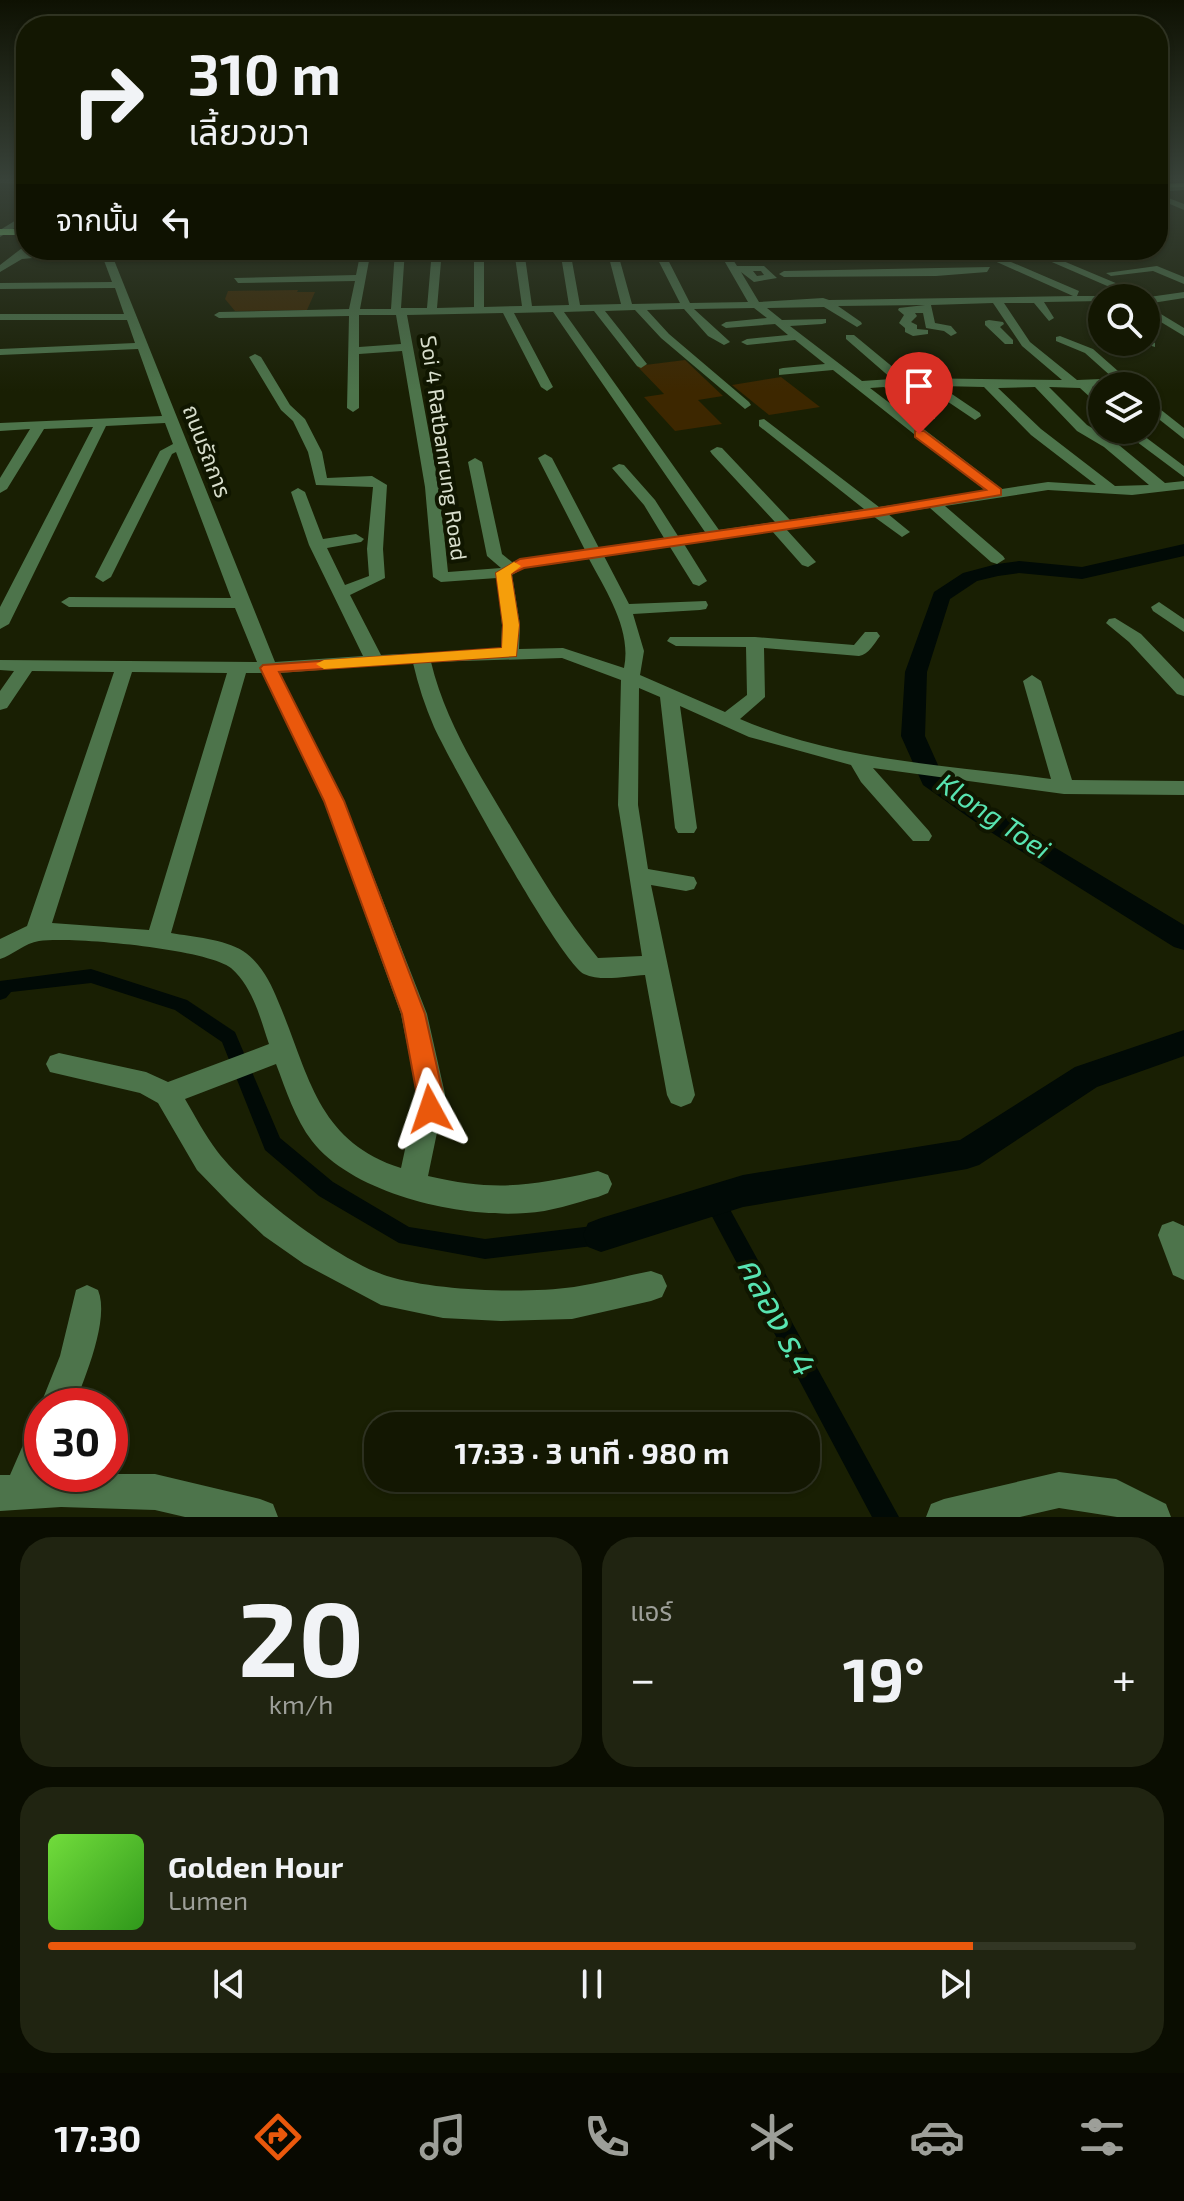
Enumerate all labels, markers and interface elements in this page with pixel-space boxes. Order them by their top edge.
text: 310 m [188,39,341,106]
icon: right [56,48,160,152]
text: เลี้ยวขวา [188,109,310,152]
icon: left [155,200,199,244]
text: จากนั้น [56,201,139,237]
map controls [1088,284,1160,444]
button: search [1088,284,1160,356]
street label: Soi 4 Ratbanrung Road [416,334,474,562]
pin [885,352,953,434]
icon: arrive [897,364,941,408]
button: layers [1088,372,1160,444]
street label: ถนนรัถการ [178,401,237,501]
water label: Klong Toei [931,765,1058,865]
position arrow [388,1067,472,1151]
water label: คลอง ร.4 [730,1248,827,1382]
speed limit sign: 30 [24,1388,128,1492]
text: 17:33 · 3 นาที · 980 m [455,1434,729,1470]
text: 20 [238,1573,364,1698]
text: แอร์ [630,1595,672,1626]
text: 19° [843,1642,925,1714]
text: − [630,1651,656,1704]
text: + [1112,1651,1136,1704]
text: km/h [269,1688,333,1719]
text: Golden Hour [168,1848,343,1884]
text: Lumen [168,1884,248,1915]
icon: previous [207,1962,251,2006]
icon: pause [570,1962,614,2006]
icon: next [933,1962,977,2006]
icon: directions [250,2109,306,2165]
icon: music [415,2109,471,2165]
icon: phone [579,2109,635,2165]
icon: climate [744,2109,800,2165]
icon: car [909,2109,965,2165]
icon: filters [1074,2109,1130,2165]
text: 17:30 [54,2116,141,2159]

